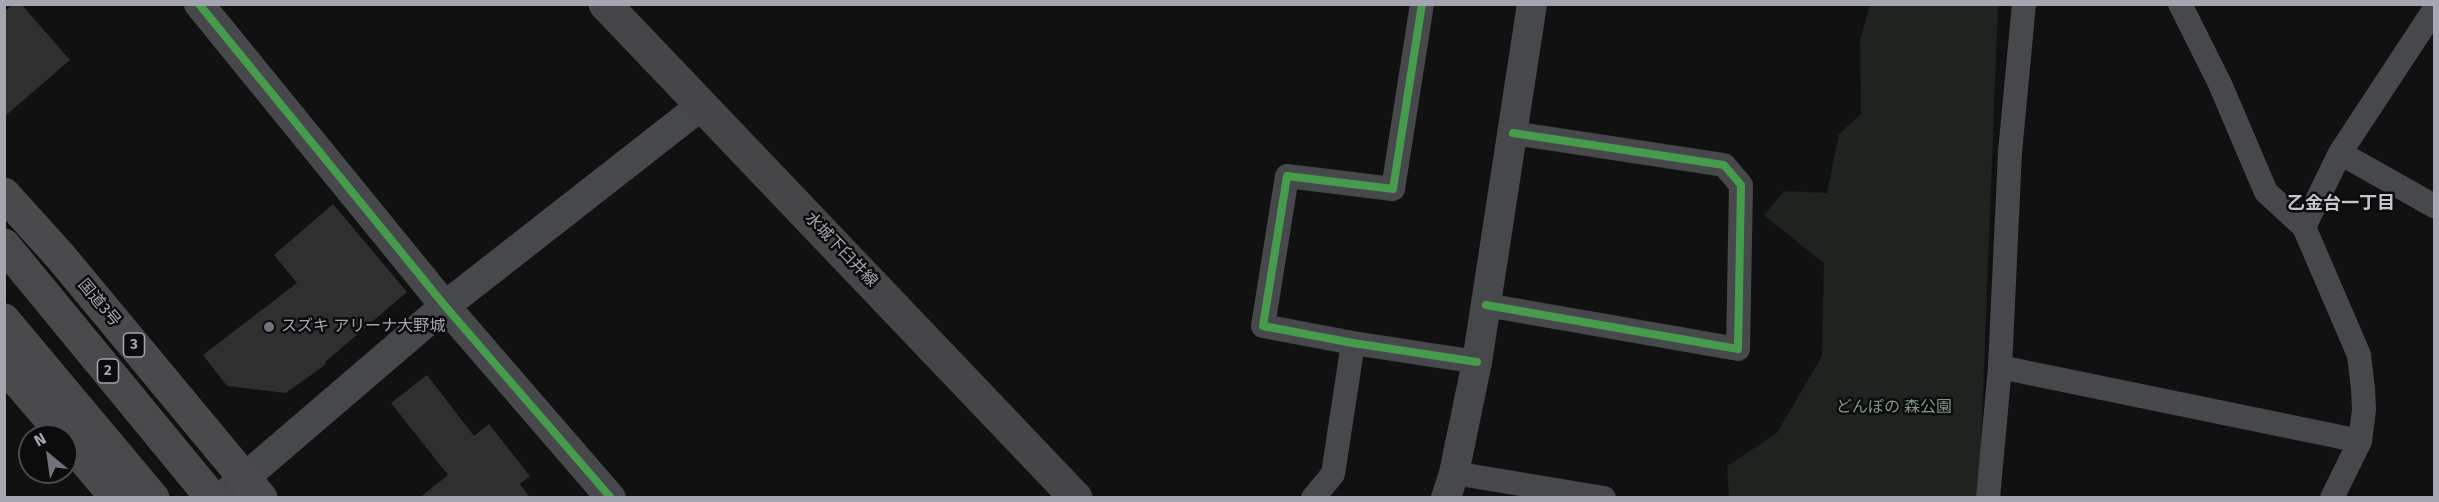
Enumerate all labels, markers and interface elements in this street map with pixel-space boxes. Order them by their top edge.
district label: 乙金台一丁目 [2287,193,2395,215]
street label: 水城下臼井線 [801,209,881,291]
street label: 国道3号 [74,275,124,331]
place label: スズキ アリーナ大野城 [281,317,445,337]
marker: スズキ アリーナ大野城 [262,320,276,334]
road number: 3 [124,333,144,357]
road number: 2 [98,359,118,383]
park label: どんぽの 森公園 [1836,398,1952,418]
north arrow [18,424,78,484]
text: N [31,429,49,450]

